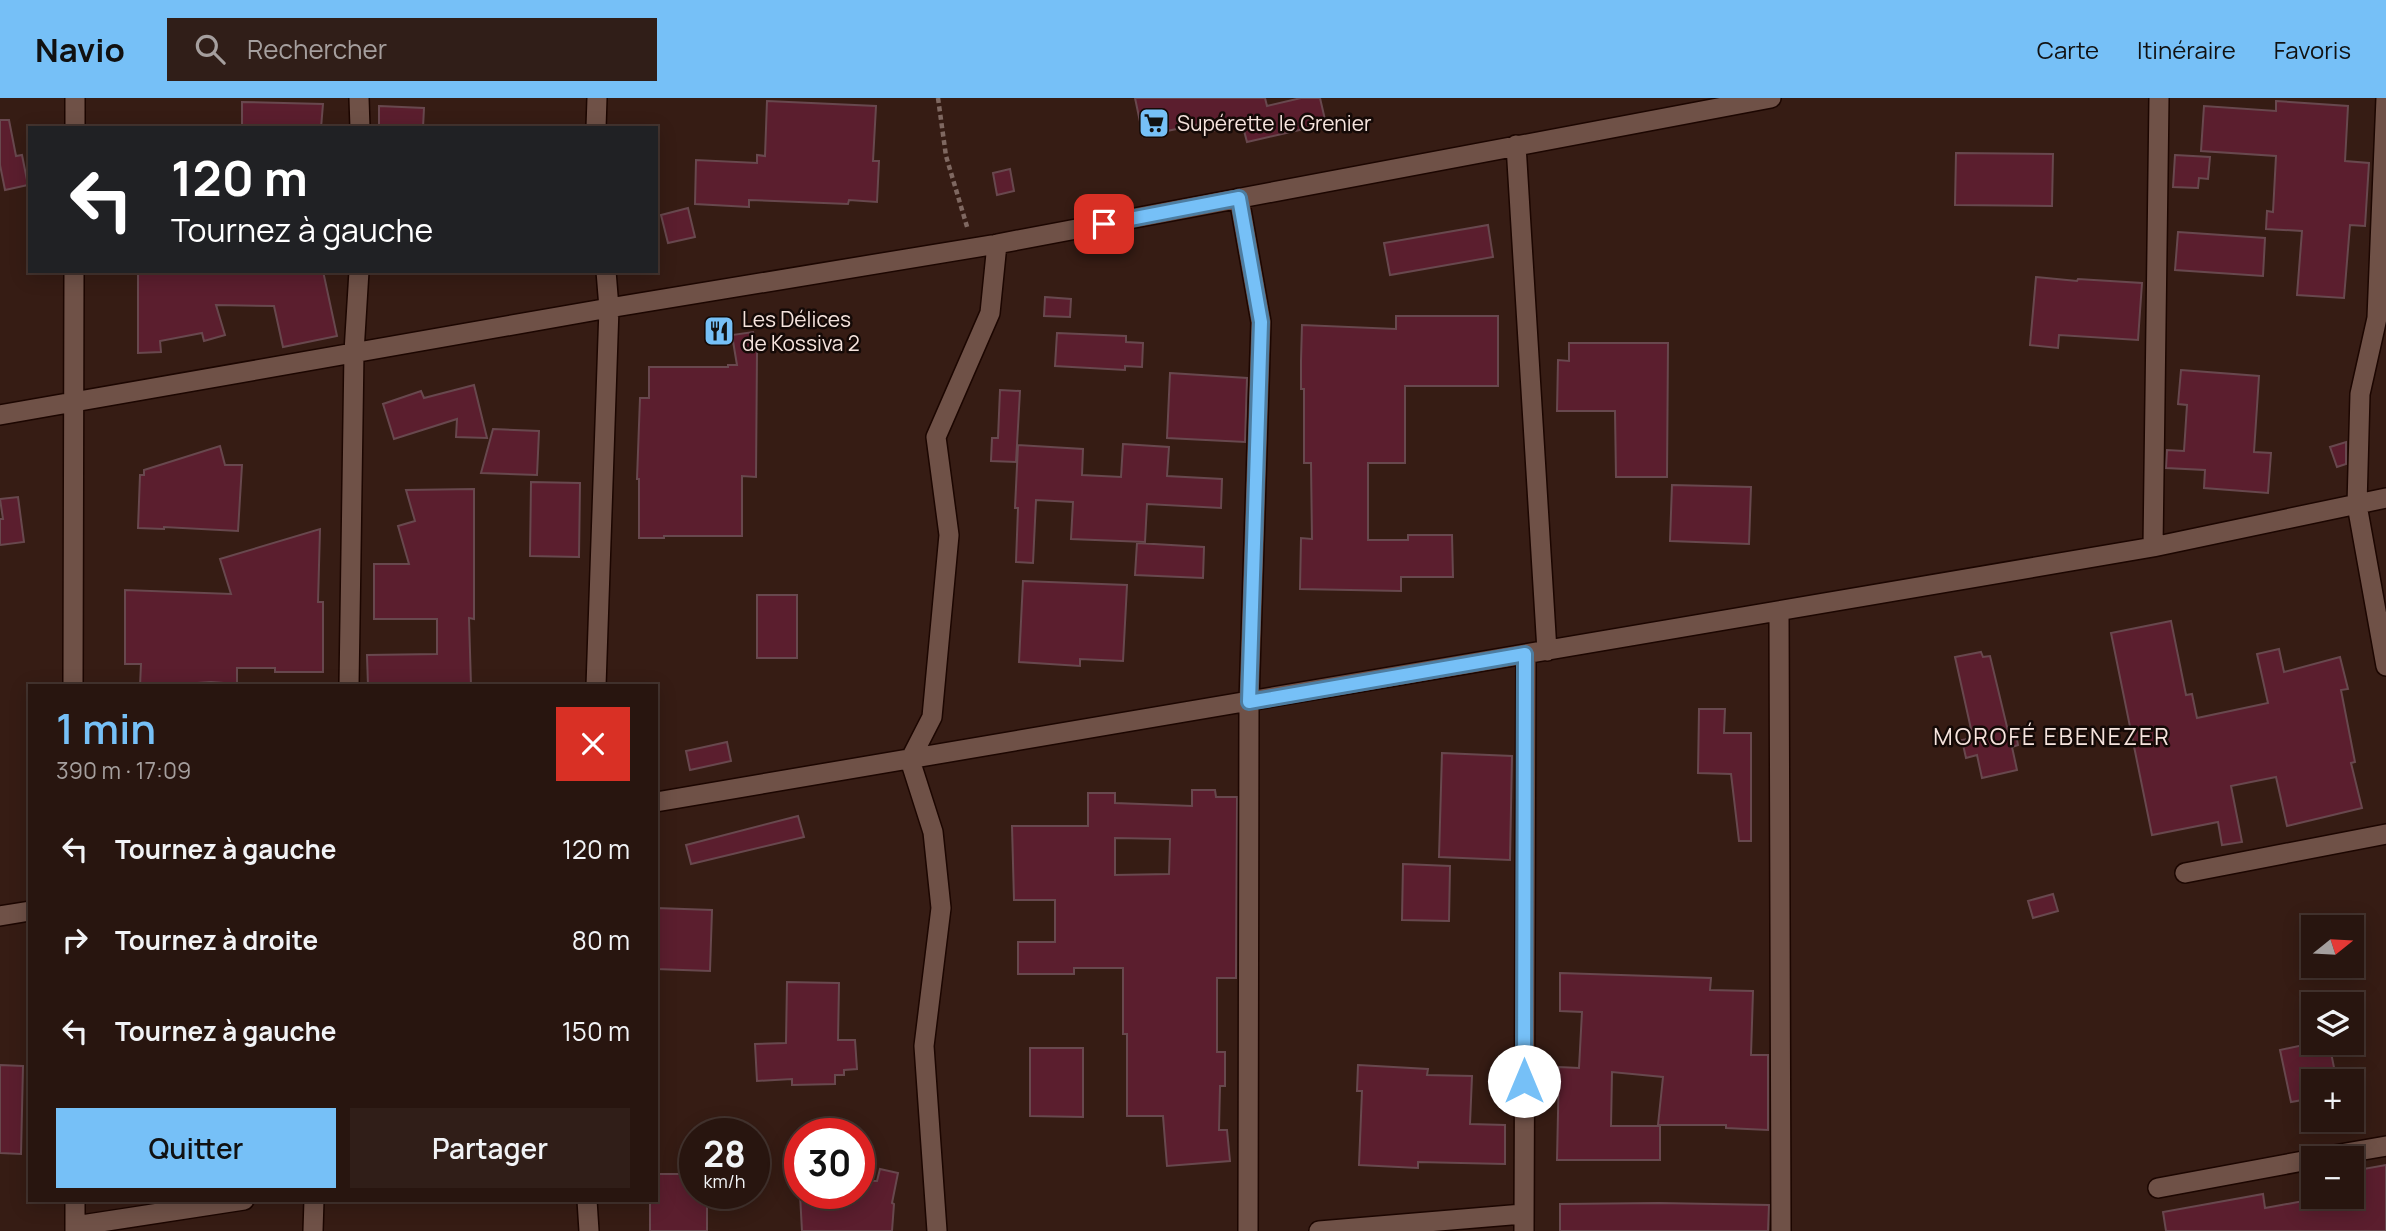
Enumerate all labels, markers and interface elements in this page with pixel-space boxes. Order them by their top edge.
search box [167,18,657,81]
text: Navio [35,27,125,72]
icon: search [191,30,229,68]
text: Rechercher [247,31,387,67]
text: Carte [2037,33,2099,66]
text: Itinéraire [2137,33,2236,66]
text: Favoris [2274,33,2351,66]
supermarket icon: Supérette le Grenier [1137,106,1171,140]
place label: Supérette le Grenier [1177,109,1372,137]
text: 120 m [171,144,308,211]
icon: left [56,154,147,245]
pin [1074,194,1134,254]
icon: arrive [1085,205,1123,243]
text: Tournez à gauche [171,208,433,252]
place label: Les Délices de Kossiva 2 [742,305,860,357]
restaurant icon: Les Délices de Kossiva 2 [702,314,736,348]
text: 1 min [56,699,156,757]
button: close [556,707,630,781]
district label: MOROFÉ EBENEZER [1933,720,2171,752]
text: 390 m · 17:09 [56,754,191,786]
icon: left [56,830,94,868]
text: Tournez à gauche [115,831,336,867]
text: 120 m [562,831,630,867]
north arrow [2301,915,2364,978]
map controls [2301,915,2364,1209]
icon: right [56,921,94,959]
text: Tournez à droite [115,922,318,958]
text: 80 m [572,922,630,958]
button: layers [2301,992,2364,1055]
icon: left [56,1012,94,1050]
text: Tournez à gauche [115,1013,336,1049]
text: 150 m [562,1013,630,1049]
position arrow [1487,1044,1561,1118]
button: + [2301,1069,2364,1132]
button: Quitter [56,1108,336,1188]
button: Partager [350,1108,630,1188]
speed limit sign: 30 [784,1118,875,1209]
text: 28 [703,1130,746,1178]
button: − [2301,1146,2364,1209]
text: km/h [704,1169,745,1193]

